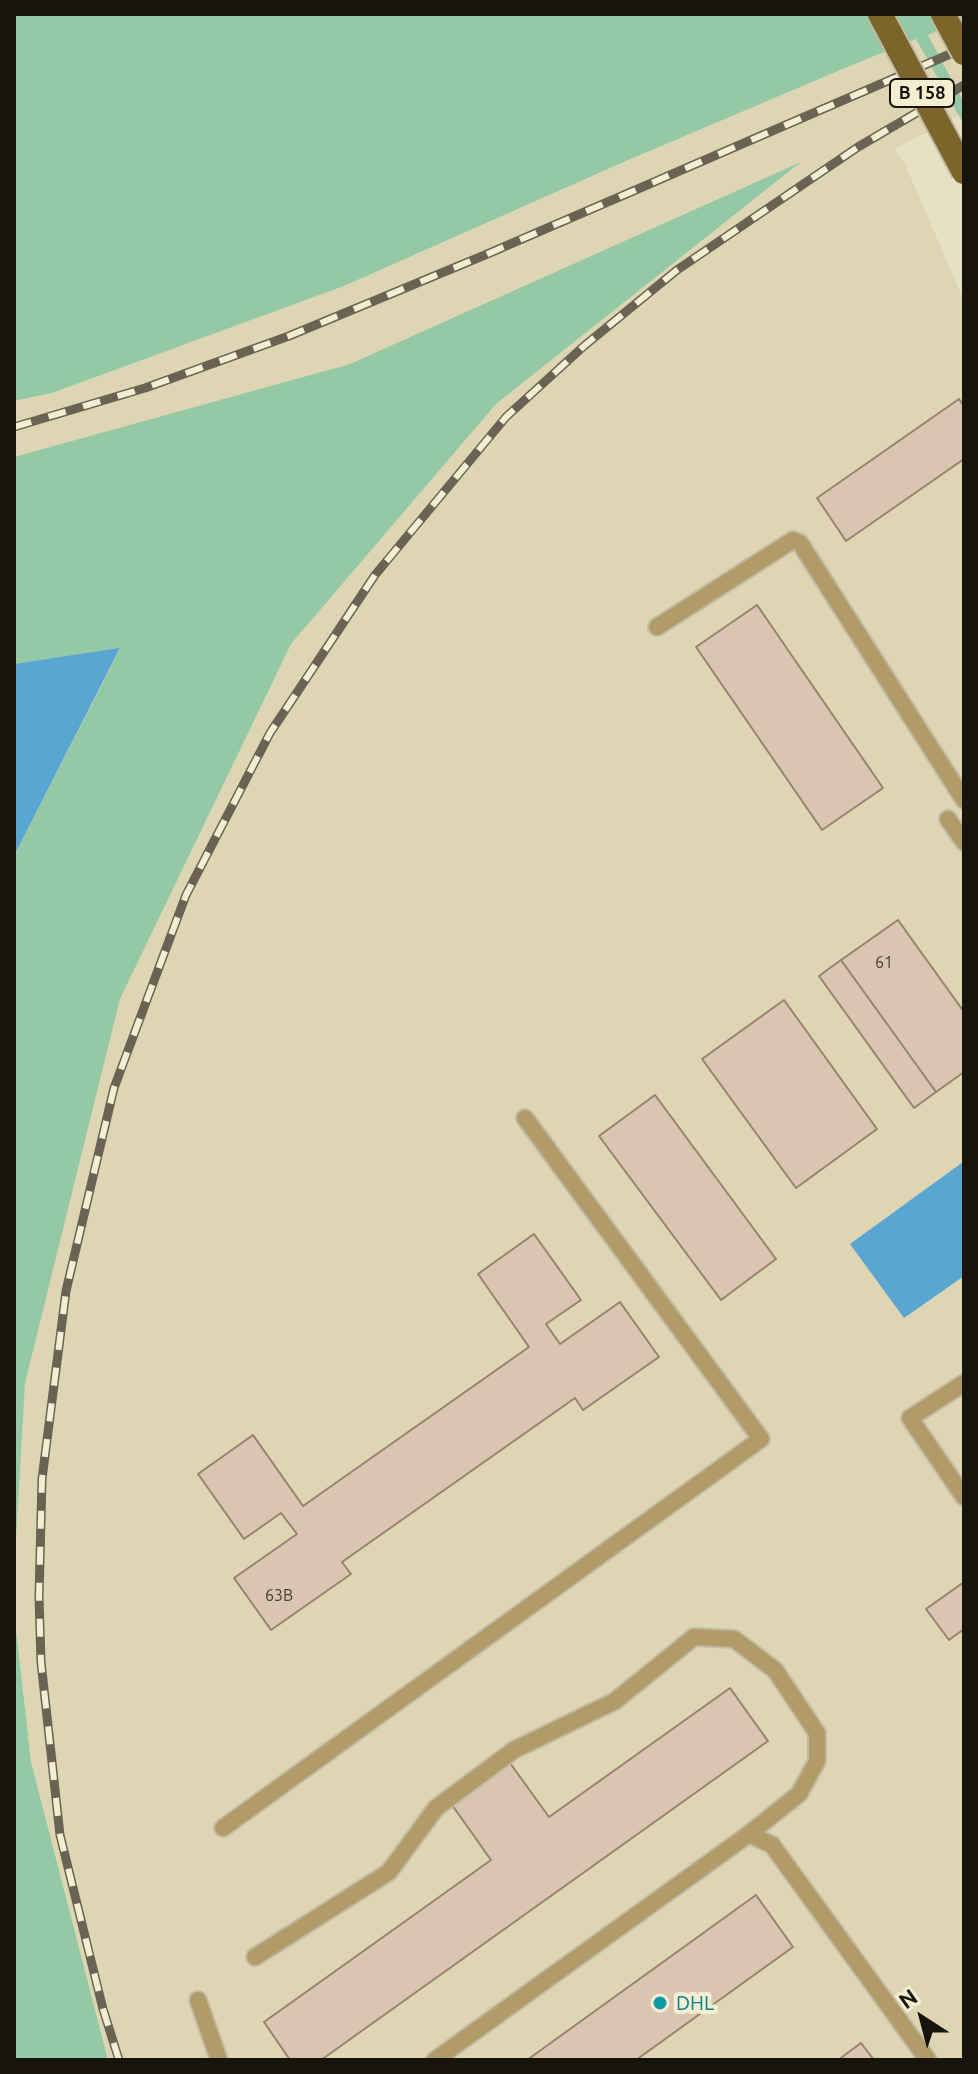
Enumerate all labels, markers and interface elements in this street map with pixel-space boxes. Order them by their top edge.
road number: B 158 [890,79,954,107]
house number: 61 [875,953,893,973]
house number: 63B [265,1586,293,1606]
north arrow [882,1978,962,2058]
text: N [894,1983,922,2013]
place label: DHL [676,1991,714,2015]
marker: DHL [651,1994,669,2012]

